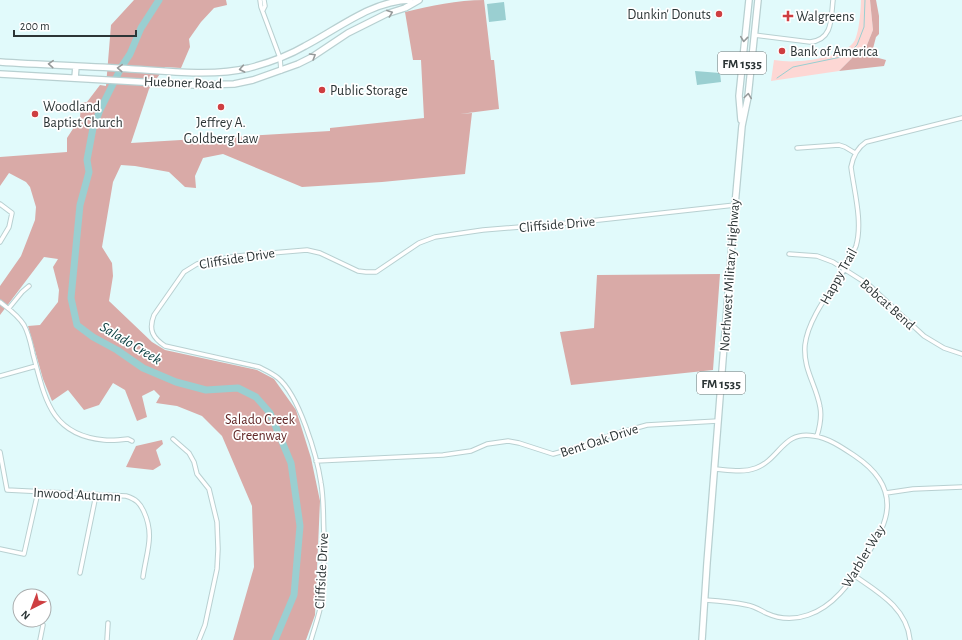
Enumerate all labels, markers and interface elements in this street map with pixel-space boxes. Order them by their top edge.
place label: Dunkin' Donuts [627,8,711,22]
one-way arrow [387,9,394,18]
marker: Dunkin' Donuts [714,9,724,19]
place label: Walgreens [796,10,854,24]
marker: Walgreens [783,11,793,21]
scale bar [14,12,136,38]
text: 200 m [20,20,50,32]
one-way arrow [740,36,749,42]
place label: Bank of America [790,45,879,59]
marker: Bank of America [777,46,787,56]
road number: FM 1535 [718,52,766,74]
one-way arrow [309,53,316,61]
one-way arrow [48,60,54,69]
one-way arrow [117,64,123,73]
one-way arrow [239,65,245,73]
street label: Huebner Road [144,75,222,91]
place label: Public Storage [330,84,408,98]
marker: Public Storage [317,85,327,95]
one-way arrow [743,93,752,99]
place label: Woodland Baptist Church [43,100,123,130]
marker: Jeffrey A. Goldberg Law [216,102,226,112]
marker: Woodland Baptist Church [30,109,40,119]
place label: Jeffrey A. Goldberg Law [184,116,259,146]
street label: Northwest Military Highway [718,198,742,352]
street label: Cliffside Drive [518,215,596,235]
street label: Cliffside Drive [198,246,276,272]
street label: Happy Trail [818,246,860,307]
street label: Bobcat Bend [857,277,917,333]
water label: Salado Creek [97,319,164,368]
road number: FM 1535 [697,372,745,394]
park label: Salado Creek Greenway [225,413,296,443]
street label: Bent Oak Drive [559,422,640,460]
street label: Inwood Autumn [33,486,121,504]
street label: Warbler Way [840,523,888,590]
street label: Cliffside Drive [313,533,331,610]
north arrow [12,588,52,628]
text: N [19,608,32,622]

